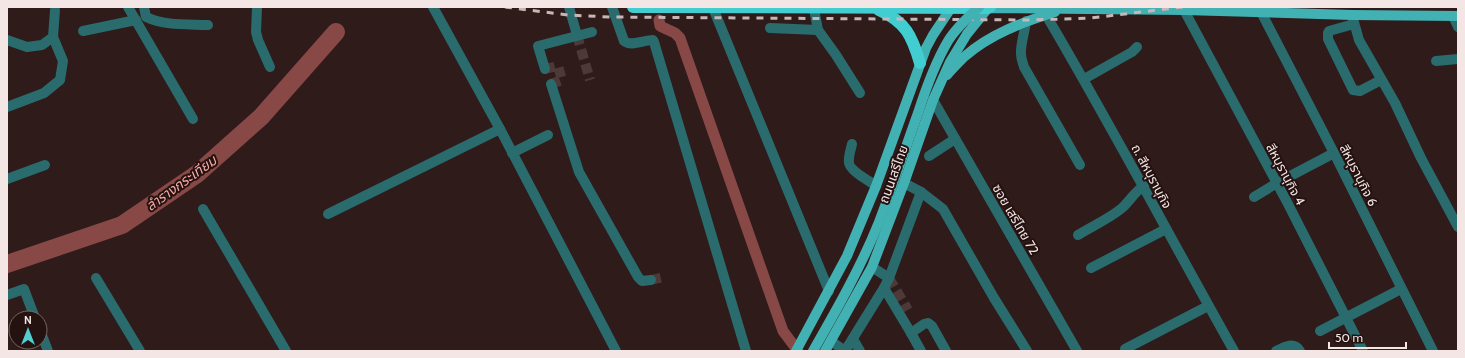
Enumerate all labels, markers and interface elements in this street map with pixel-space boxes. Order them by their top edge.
street label: สีหบุรานุกิจ 4 [1263,140,1309,208]
street label: ถ. สีหบุรานุกิจ [1128,141,1176,211]
street label: สีหบุรานุกิจ 6 [1337,141,1381,209]
street label: ถนนเสรีไทย [875,143,911,205]
water label: ลำรางกระเทียม [142,150,221,215]
street label: ซอย เสรีไทย 72 [989,181,1043,257]
north arrow [8,310,48,350]
text: N [24,313,32,327]
scale bar [1329,324,1406,350]
text: 50 m [1335,330,1363,345]

